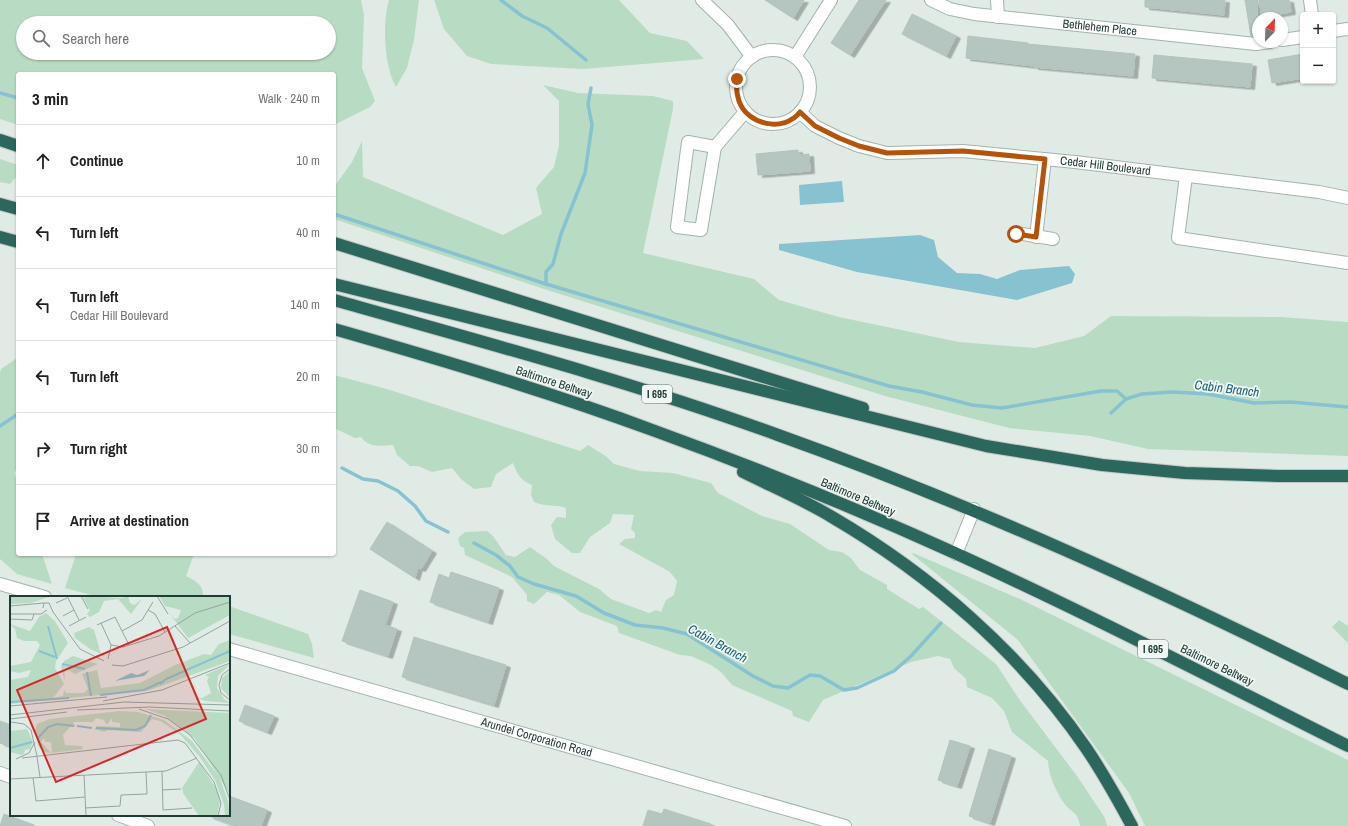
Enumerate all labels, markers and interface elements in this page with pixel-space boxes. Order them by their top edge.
north arrow [1252,12,1288,48]
map controls [1300,12,1336,84]
button: + [1300,12,1336,48]
street label: Bethlehem Place [1062,15,1138,39]
search box [16,16,336,60]
icon: search [30,27,52,49]
text: Search here [62,28,129,49]
button: − [1300,48,1336,84]
route end [728,70,746,88]
text: 3 min [32,87,68,110]
text: Walk · 240 m [258,90,320,107]
icon: ahead [32,150,54,172]
text: Continue [70,150,123,171]
text: 10 m [296,152,320,169]
street label: Cedar Hill Boulevard [1059,153,1152,179]
icon: left [32,222,54,244]
text: Turn left [70,222,118,243]
text: 40 m [296,224,320,241]
route start [1007,225,1025,243]
text: Turn left [70,286,118,307]
icon: left [32,294,54,316]
text: 140 m [290,296,320,313]
text: Cedar Hill Boulevard [70,307,168,324]
street label: Baltimore Beltway [514,362,594,402]
icon: left [32,366,54,388]
text: Turn left [70,366,118,387]
text: 20 m [296,368,320,385]
water label: Cabin Branch [1194,376,1260,401]
road number: I 695 [642,385,672,403]
icon: right [32,438,54,460]
text: Turn right [70,438,127,459]
text: 30 m [296,440,320,457]
street label: Baltimore Beltway [818,474,898,520]
icon: arrive [32,510,54,532]
text: Arrive at destination [70,510,189,531]
inset map [10,596,230,816]
water label: Cabin Branch [685,620,750,667]
road number: I 695 [1138,640,1168,658]
street label: Baltimore Beltway [1178,640,1256,690]
street label: Arundel Corporation Road [478,714,594,761]

